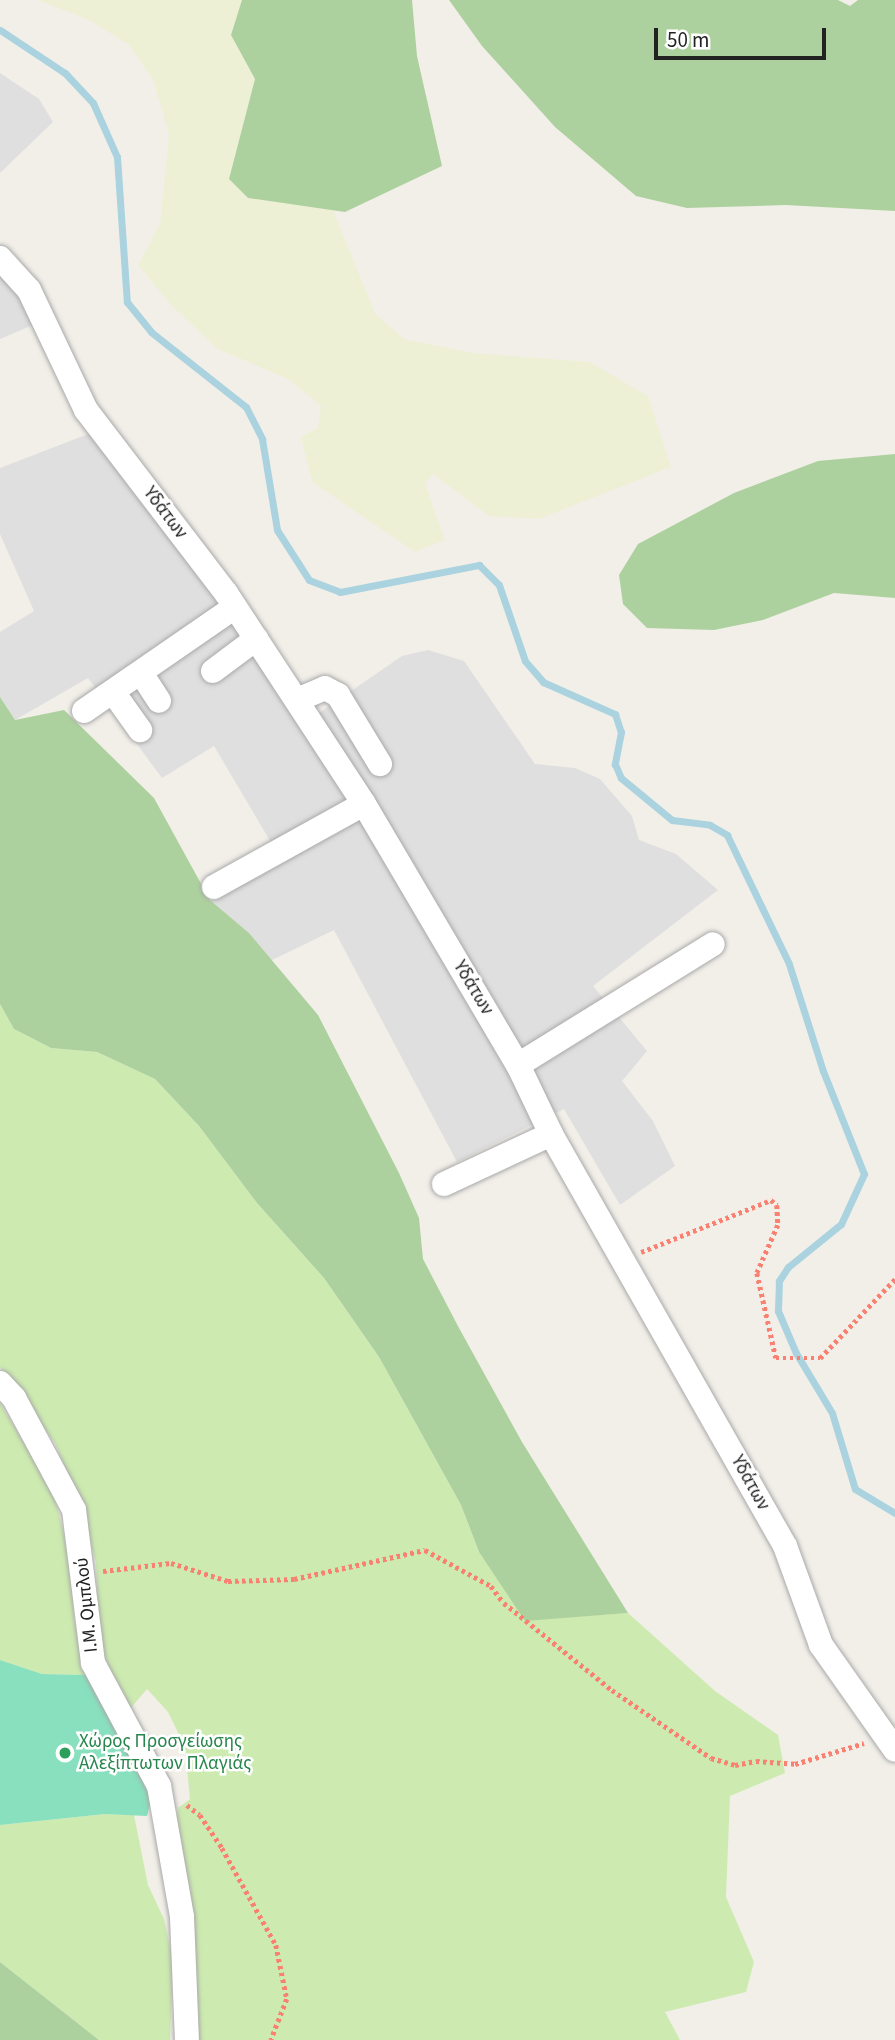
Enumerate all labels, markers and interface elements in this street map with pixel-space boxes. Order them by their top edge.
scale bar [657,14,828,58]
text: 50 m [667,25,709,55]
street label: Υδάτων [138,482,192,544]
street label: Υδάτων [448,957,498,1019]
street label: Υδάτων [726,1451,774,1515]
street label: Ι.Μ. Ομπλού [71,1556,103,1654]
place label: Χώρος Προσγείωσης Αλεξίπτωτων Πλαγιάς [79,1731,251,1775]
marker: Χώρος Προσγείωσης Αλεξίπτωτων Πλαγιάς [57,1745,73,1761]

